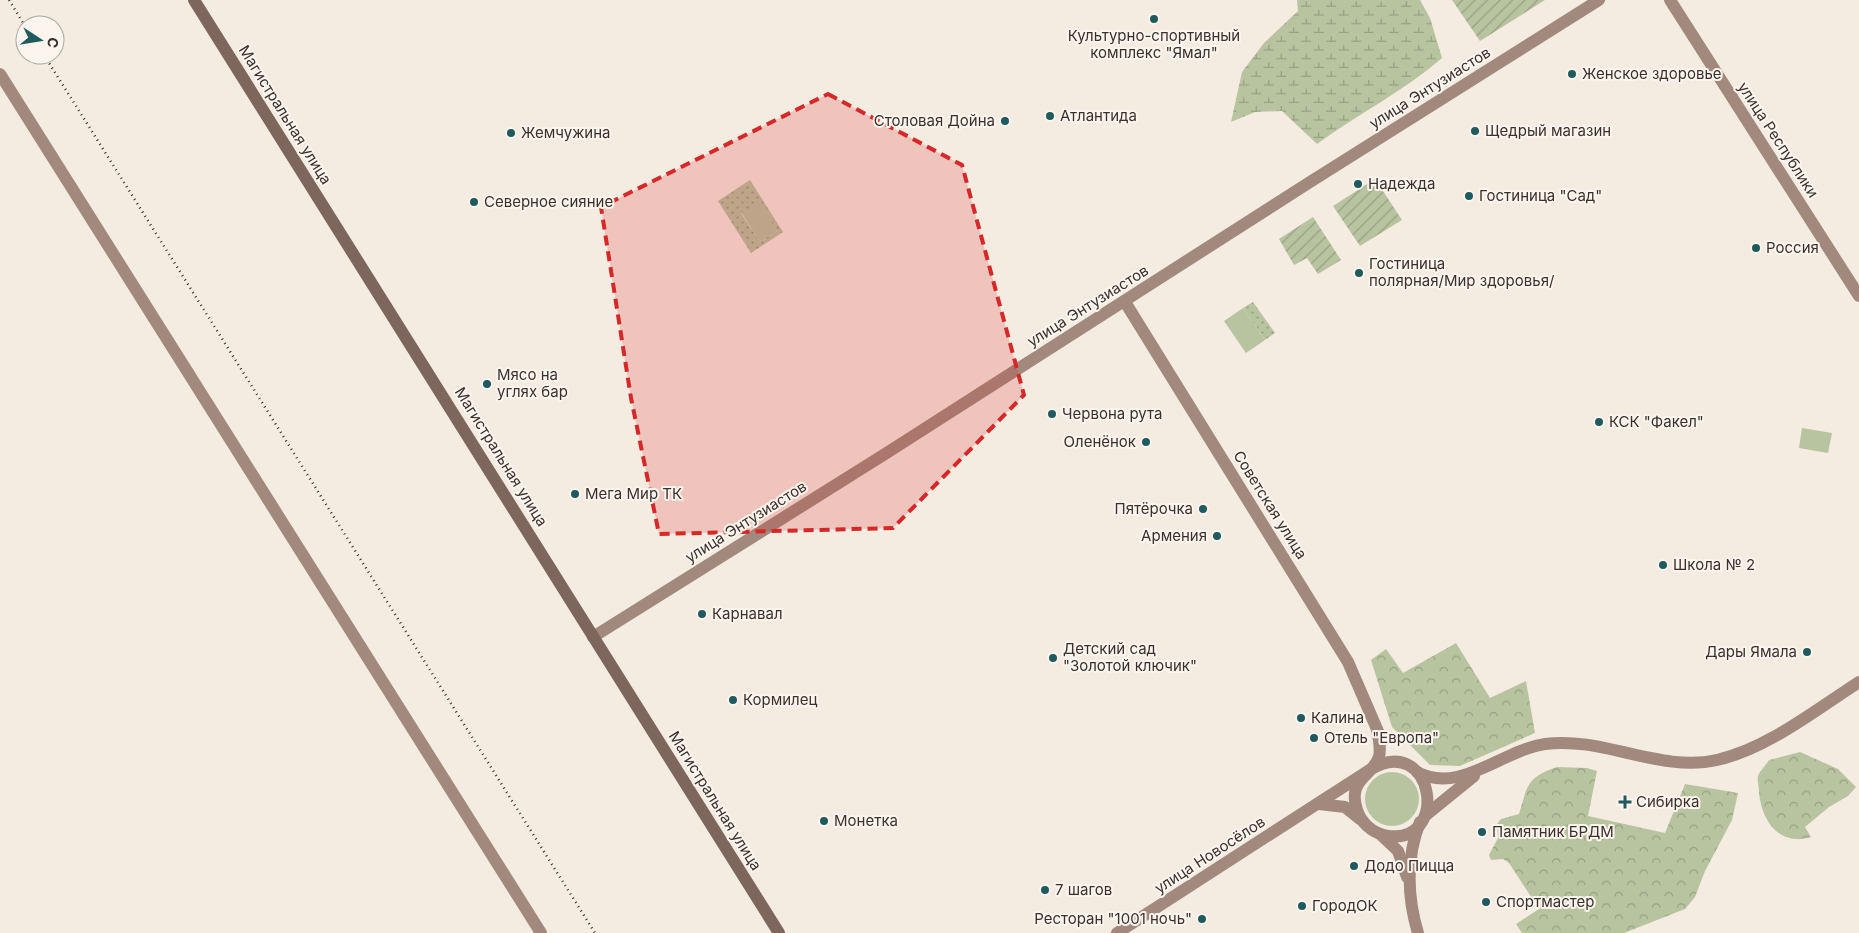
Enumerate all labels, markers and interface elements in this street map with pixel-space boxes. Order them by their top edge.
marker: Культурно-спортивный комплекс "Ямал" [1148,13,1160,25]
north arrow [15,15,65,65]
place label: Культурно-спортивный комплекс "Ямал" [1068,26,1240,62]
text: С [44,36,63,50]
street label: Магистральная улица [235,42,336,188]
street label: улица Энтузиастов [1366,43,1494,133]
place label: Женское здоровье [1582,64,1722,83]
marker: Женское здоровье [1566,68,1578,80]
street label: улица Республики [1734,78,1823,201]
place label: Атлантида [1060,106,1137,125]
marker: Атлантида [1044,110,1056,122]
place label: Столовая Дойна [874,111,995,130]
marker: Столовая Дойна [999,115,1011,127]
place label: Щедрый магазин [1485,121,1611,140]
place label: Жемчужина [521,123,610,142]
marker: Щедрый магазин [1469,125,1481,137]
marker: Жемчужина [505,127,517,139]
place label: Надежда [1368,174,1435,193]
marker: Надежда [1352,178,1364,190]
place label: Гостиница "Сад" [1479,186,1602,205]
marker: Гостиница "Сад" [1463,190,1475,202]
place label: Северное сияние [484,192,613,211]
marker: Северное сияние [468,196,480,208]
place label: Россия [1766,238,1819,257]
marker: Россия [1750,242,1762,254]
place label: Гостиница полярная/Мир здоровья/ [1369,254,1555,290]
street label: улица Энтузиастов [1024,261,1152,351]
marker: Гостиница полярная/Мир здоровья/ [1353,267,1365,279]
place label: Мясо на углях бар [497,365,568,401]
marker: Мясо на углях бар [481,378,493,390]
street label: Магистральная улица [451,384,552,530]
place label: Червона рута [1062,404,1162,423]
marker: Червона рута [1046,408,1058,420]
place label: КСК "Факел" [1609,412,1704,431]
marker: КСК "Факел" [1593,416,1605,428]
place label: Оленёнок [1064,432,1136,451]
marker: Оленёнок [1140,436,1152,448]
street label: Советская улица [1229,447,1311,562]
street label: улица Энтузиастов [682,477,810,567]
place label: Мега Мир ТК [585,484,682,503]
marker: Мега Мир ТК [569,488,581,500]
place label: Пятёрочка [1115,499,1193,518]
marker: Пятёрочка [1197,503,1209,515]
place label: Армения [1141,526,1207,545]
marker: Армения [1211,530,1223,542]
place label: Школа № 2 [1673,555,1755,574]
marker: Школа № 2 [1657,559,1669,571]
place label: Карнавал [712,604,783,623]
marker: Карнавал [696,608,708,620]
place label: Детский сад "Золотой ключик" [1063,639,1197,675]
place label: Дары Ямала [1705,642,1797,661]
marker: Дары Ямала [1801,646,1813,658]
marker: Детский сад "Золотой ключик" [1047,652,1059,664]
place label: Кормилец [743,690,817,709]
marker: Кормилец [727,694,739,706]
place label: Калина [1311,708,1364,727]
marker: Калина [1295,712,1307,724]
street label: Магистральная улица [665,728,766,874]
place label: Отель "Европа" [1324,728,1439,747]
marker: Отель "Европа" [1308,732,1320,744]
place label: Сибирка [1636,792,1699,811]
marker: Сибирка [1618,795,1632,809]
place label: Монетка [834,811,898,830]
street label: улица Новосёлов [1151,812,1269,897]
marker: Монетка [818,815,830,827]
place label: Памятник БРДМ [1492,822,1614,841]
marker: Памятник БРДМ [1476,826,1488,838]
place label: Додо Пицца [1364,856,1454,875]
marker: Додо Пицца [1348,860,1360,872]
place label: 7 шагов [1055,880,1112,899]
marker: 7 шагов [1039,884,1051,896]
place label: Спортмастер [1496,892,1594,911]
place label: ГородОК [1312,896,1378,915]
marker: Спортмастер [1480,896,1492,908]
marker: ГородОК [1296,900,1308,912]
place label: Ресторан "1001 ночь" [1034,909,1192,928]
marker: Ресторан "1001 ночь" [1196,913,1208,925]

